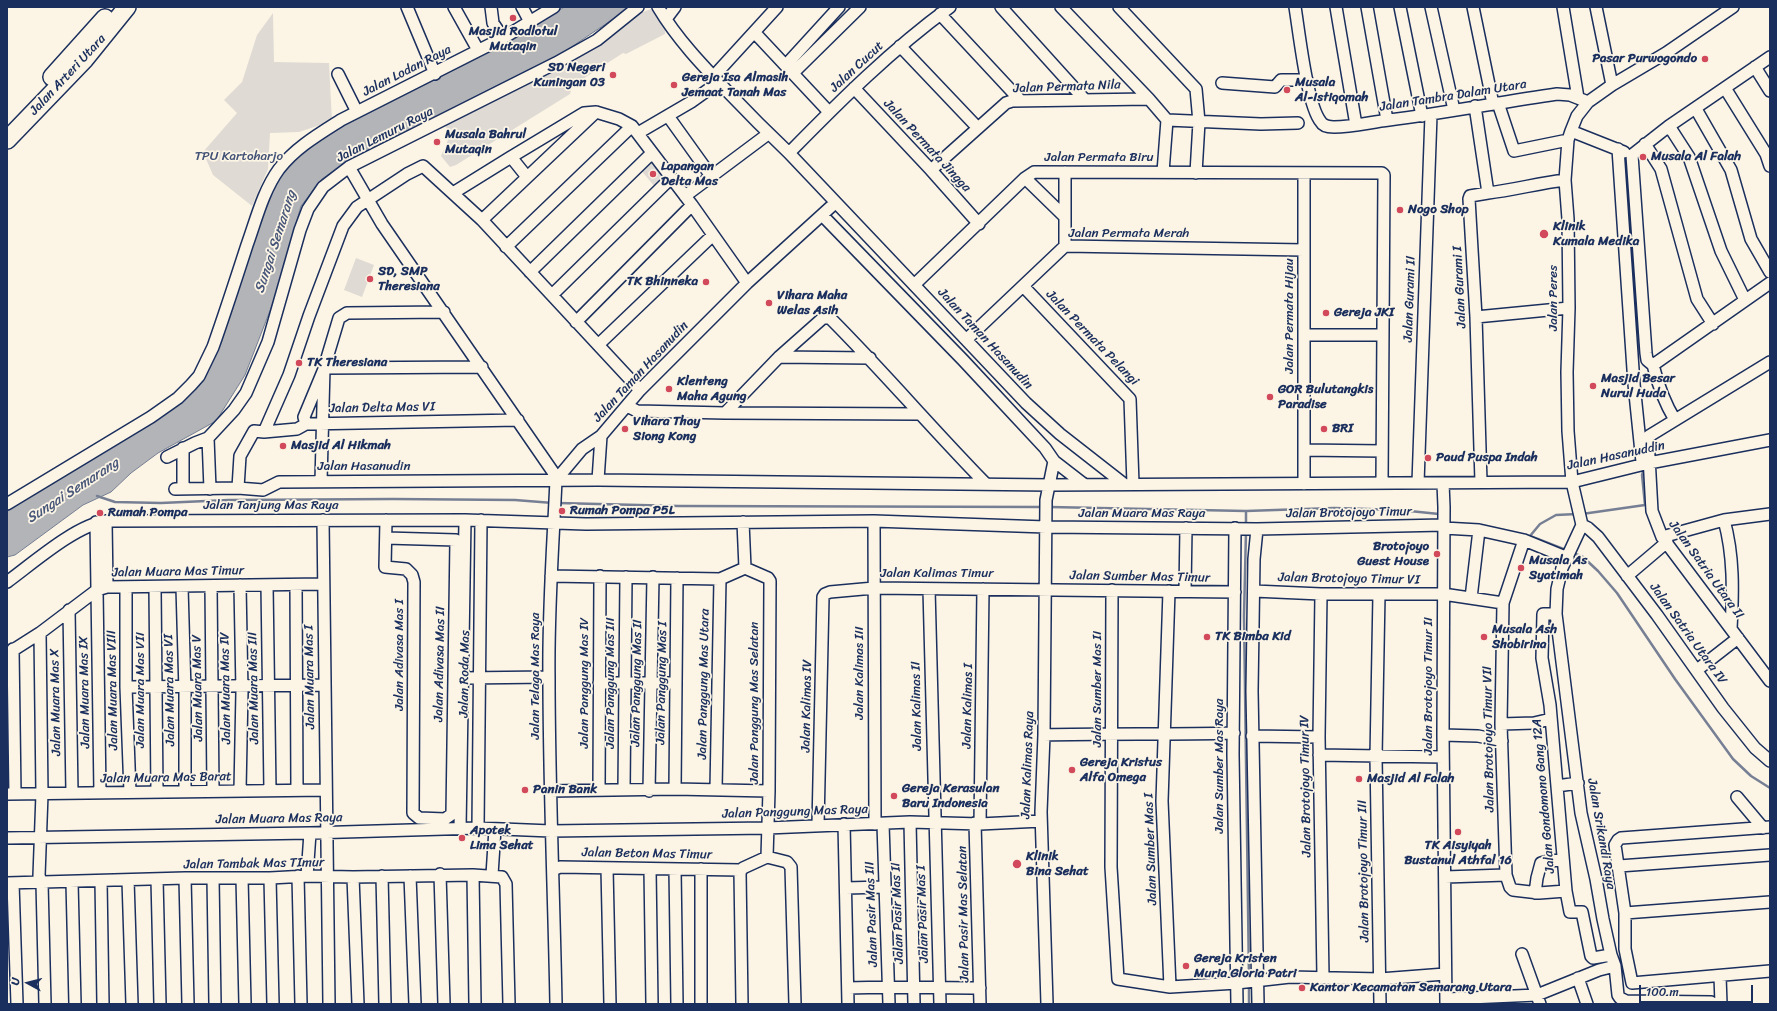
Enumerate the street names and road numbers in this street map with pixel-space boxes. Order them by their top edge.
street label: Jalan Arteri Utara [27,31,109,119]
street label: Jalan Cucut [827,38,887,96]
street label: Jalan Lodan Raya [360,42,454,100]
street label: Jalan Permata Nila [1013,77,1121,97]
street label: Jalan Tambra Dalam Utara [1378,77,1528,115]
street label: Jalan Permata Jingga [880,96,974,196]
street label: Jalan Lemuru Raya [334,104,436,166]
street label: Jalan Permata Biru [1045,150,1153,166]
street label: Jalan Permata Merah [1069,226,1189,242]
street label: Jalan Gurami I [1450,246,1470,328]
street label: Jalan Gurami II [1401,256,1419,342]
street label: Jalan Permata Hijau [1282,258,1298,374]
street label: Jalan Peres [1546,265,1562,331]
street label: Jalan Taman Hasanudin [934,285,1036,393]
street label: Jalan Permata Pelangi [1042,287,1142,389]
street label: Jalan Taman Hasanudin [590,318,692,426]
street label: Jalan Delta Mas VI [329,399,435,417]
street label: Jalan Hasanuddin [1566,438,1666,474]
street label: Jalan Hasanudin [318,459,410,475]
street label: Jalan Tanjung Mas Raya [203,498,339,514]
street label: Jalan Brotojoyo Timur [1286,504,1412,522]
street label: Jalan Muara Mas Raya [1079,506,1205,522]
street label: Jalan Satria Utara II [1665,518,1747,622]
street label: Jalan Muara Mas Timur [112,563,244,581]
street label: Jalan Kalimas Timur [880,566,994,582]
street label: Jalan Sumber Mas Timur [1070,568,1210,586]
street label: Jalan Brotojoyo Timur VI [1278,570,1420,588]
street label: Jalan Satria Utara IV [1646,580,1730,688]
street label: Jalan Adivasa Mas I [392,599,408,711]
street label: Jalan Adivasa Mas II [431,606,449,722]
street label: Jalan Panggung Mas Utara [695,608,713,760]
street label: Jalan Telaga Mas Raya [528,613,544,739]
street label: Jalan Panggung Mas IV [577,617,593,749]
street label: Jalan Panggung Mas III [603,617,619,749]
street label: Jalan Brotojoyo Timur II [1421,617,1437,755]
street label: Jalan Panggung Mas II [628,619,646,747]
street label: Jalan Panggung Mas I [653,621,671,745]
street label: Jalan Panggung Mas Selatan [747,622,763,784]
street label: Jalan Muara Mas I [301,625,319,729]
street label: Jalan Kalimas III [852,626,868,720]
street label: Jalan Muara Mas VIII [104,630,122,750]
street label: Jalan Roda Mas [456,630,474,718]
street label: Jalan Sumber Mas II [1090,631,1106,747]
street label: Jalan Muara Mas VII [133,632,149,748]
street label: Jalan Muara Mas IV [217,632,235,744]
street label: Jalan Muara Mas III [245,632,263,744]
street label: Jalan Muara Mas VI [161,634,179,746]
street label: Jalan Muara Mas V [189,634,207,742]
street label: Jalan Muara Mas IX [76,635,94,749]
street label: Jalan Muara Mas X [47,648,65,756]
street label: Jalan Kalimas IV [798,659,816,753]
street label: Jalan Kalimas II [908,661,926,751]
street label: Jalan Kalimas I [959,663,977,749]
street label: Jalan Brotojoyo Timur VII [1480,666,1498,812]
street label: Jalan Sumber Mas Raya [1212,699,1228,833]
street label: Jalan Kalimas Raya [1018,711,1038,819]
street label: Jalan Brotojoyo Timur IV [1297,715,1315,857]
street label: Jalan Gondomono Gang 12A [1529,718,1559,874]
street label: Jalan Muara Mas Barat [100,769,232,787]
street label: Jalan Srikandi Raya [1584,777,1618,891]
street label: Jalan Sumber Mas I [1141,793,1161,905]
street label: Jalan Brotojoyo Timur III [1355,800,1373,942]
street label: Jalan Panggung Mas Raya [722,802,868,822]
street label: Jalan Muara Mas Raya [215,810,343,828]
street label: Jalan Beton Mas Timur [582,845,712,863]
street label: Jalan Pasir Mas Selatan [955,845,973,983]
street label: Jalan Tambak Mas TImur [184,855,324,873]
street label: Jalan Pasir Mas III [862,861,882,967]
street label: Jalan Pasir Mas II [888,862,908,964]
street label: Jalan Pasir Mas I [914,865,932,963]

